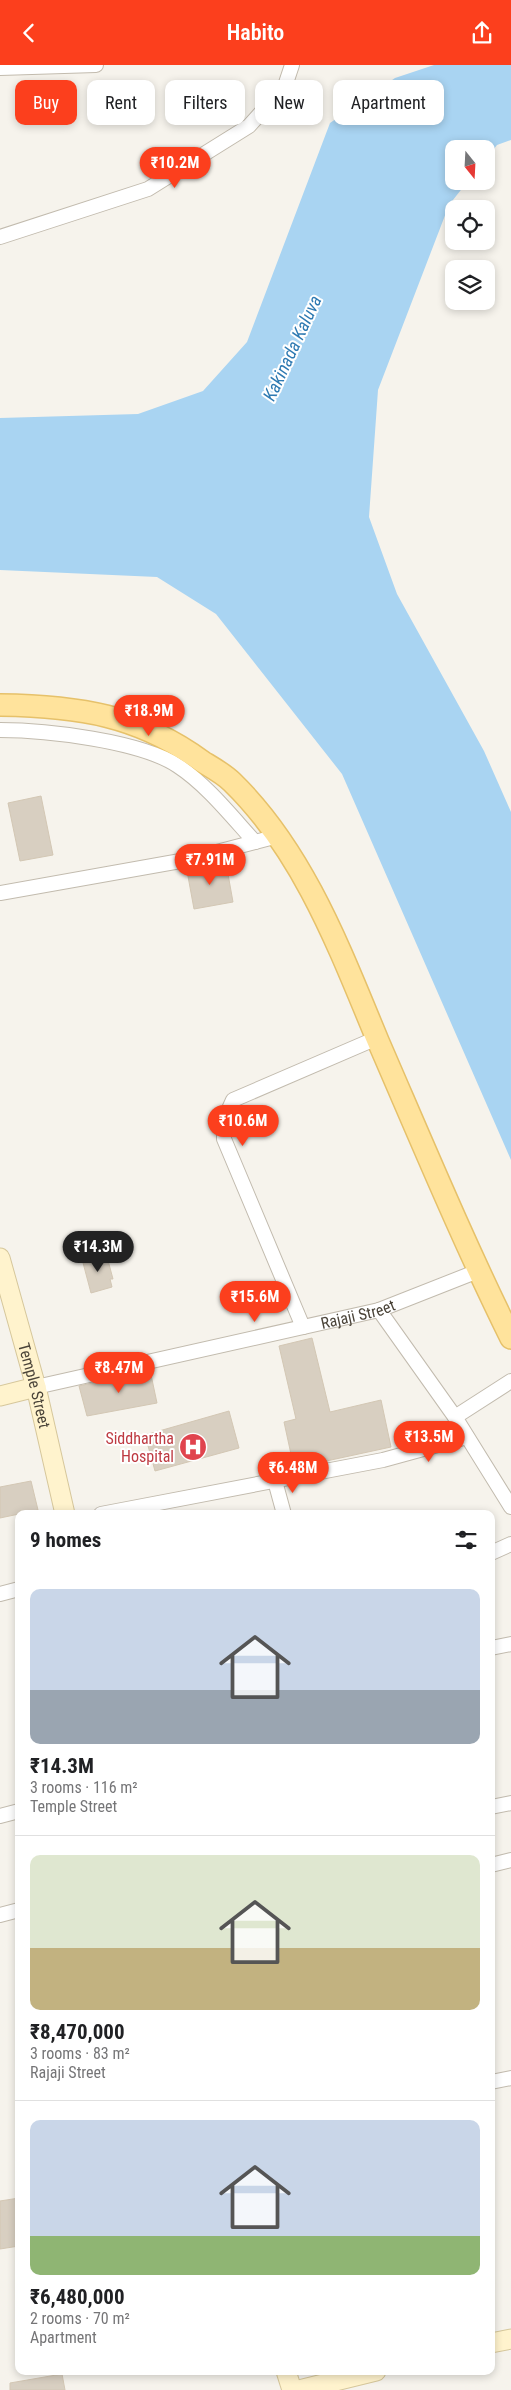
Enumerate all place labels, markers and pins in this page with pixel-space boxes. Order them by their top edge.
pin: ₹10.2M [134,147,216,189]
pin: ₹18.9M [108,695,190,737]
pin: ₹7.91M [169,843,251,886]
pin: ₹10.6M [202,1105,284,1147]
pin: ₹14.3M [57,1231,139,1273]
pin: ₹15.6M [214,1281,296,1323]
pin: ₹8.47M [78,1351,160,1394]
pin: ₹13.5M [388,1421,470,1463]
place label: Siddhartha Hospital [105,1429,174,1466]
hospital icon: Siddhartha Hospital [178,1432,208,1462]
pin: ₹6.48M [252,1451,334,1494]

